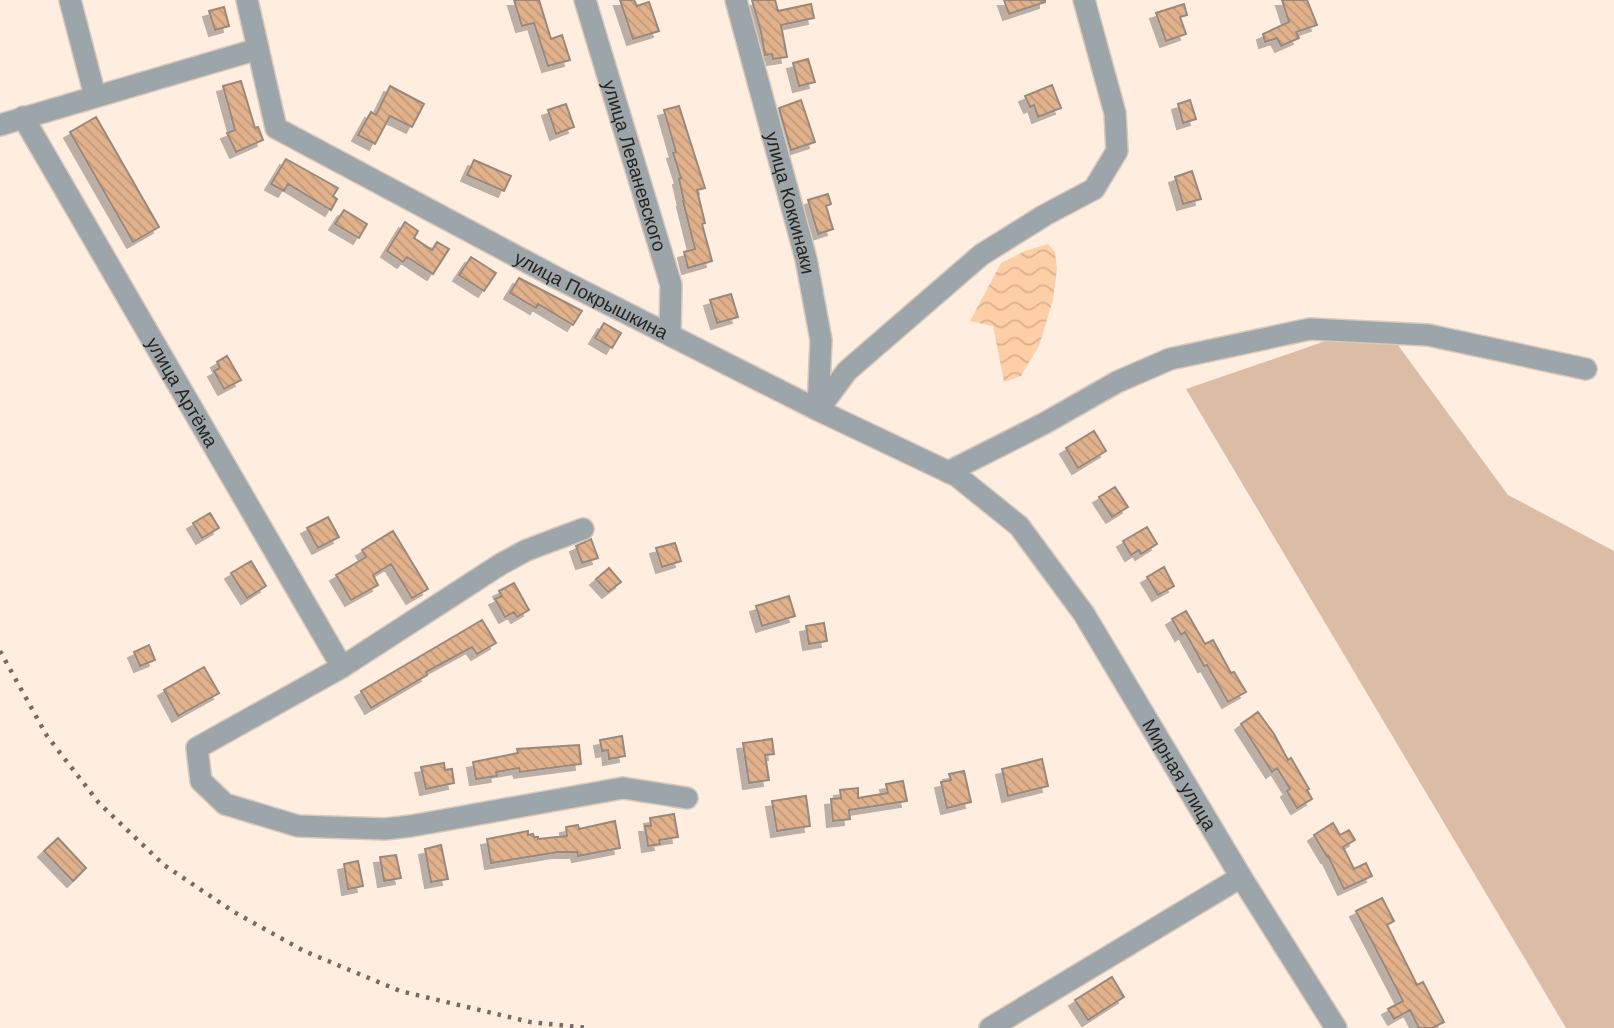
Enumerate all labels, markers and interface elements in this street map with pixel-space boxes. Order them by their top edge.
street label: улица Леваневского [599,78,670,254]
street label: улица Коккинаки [761,129,819,276]
street label: улица Покрышкина [511,247,672,344]
street label: улица Артёма [142,334,222,451]
street label: Мирная улица [1138,715,1221,834]

